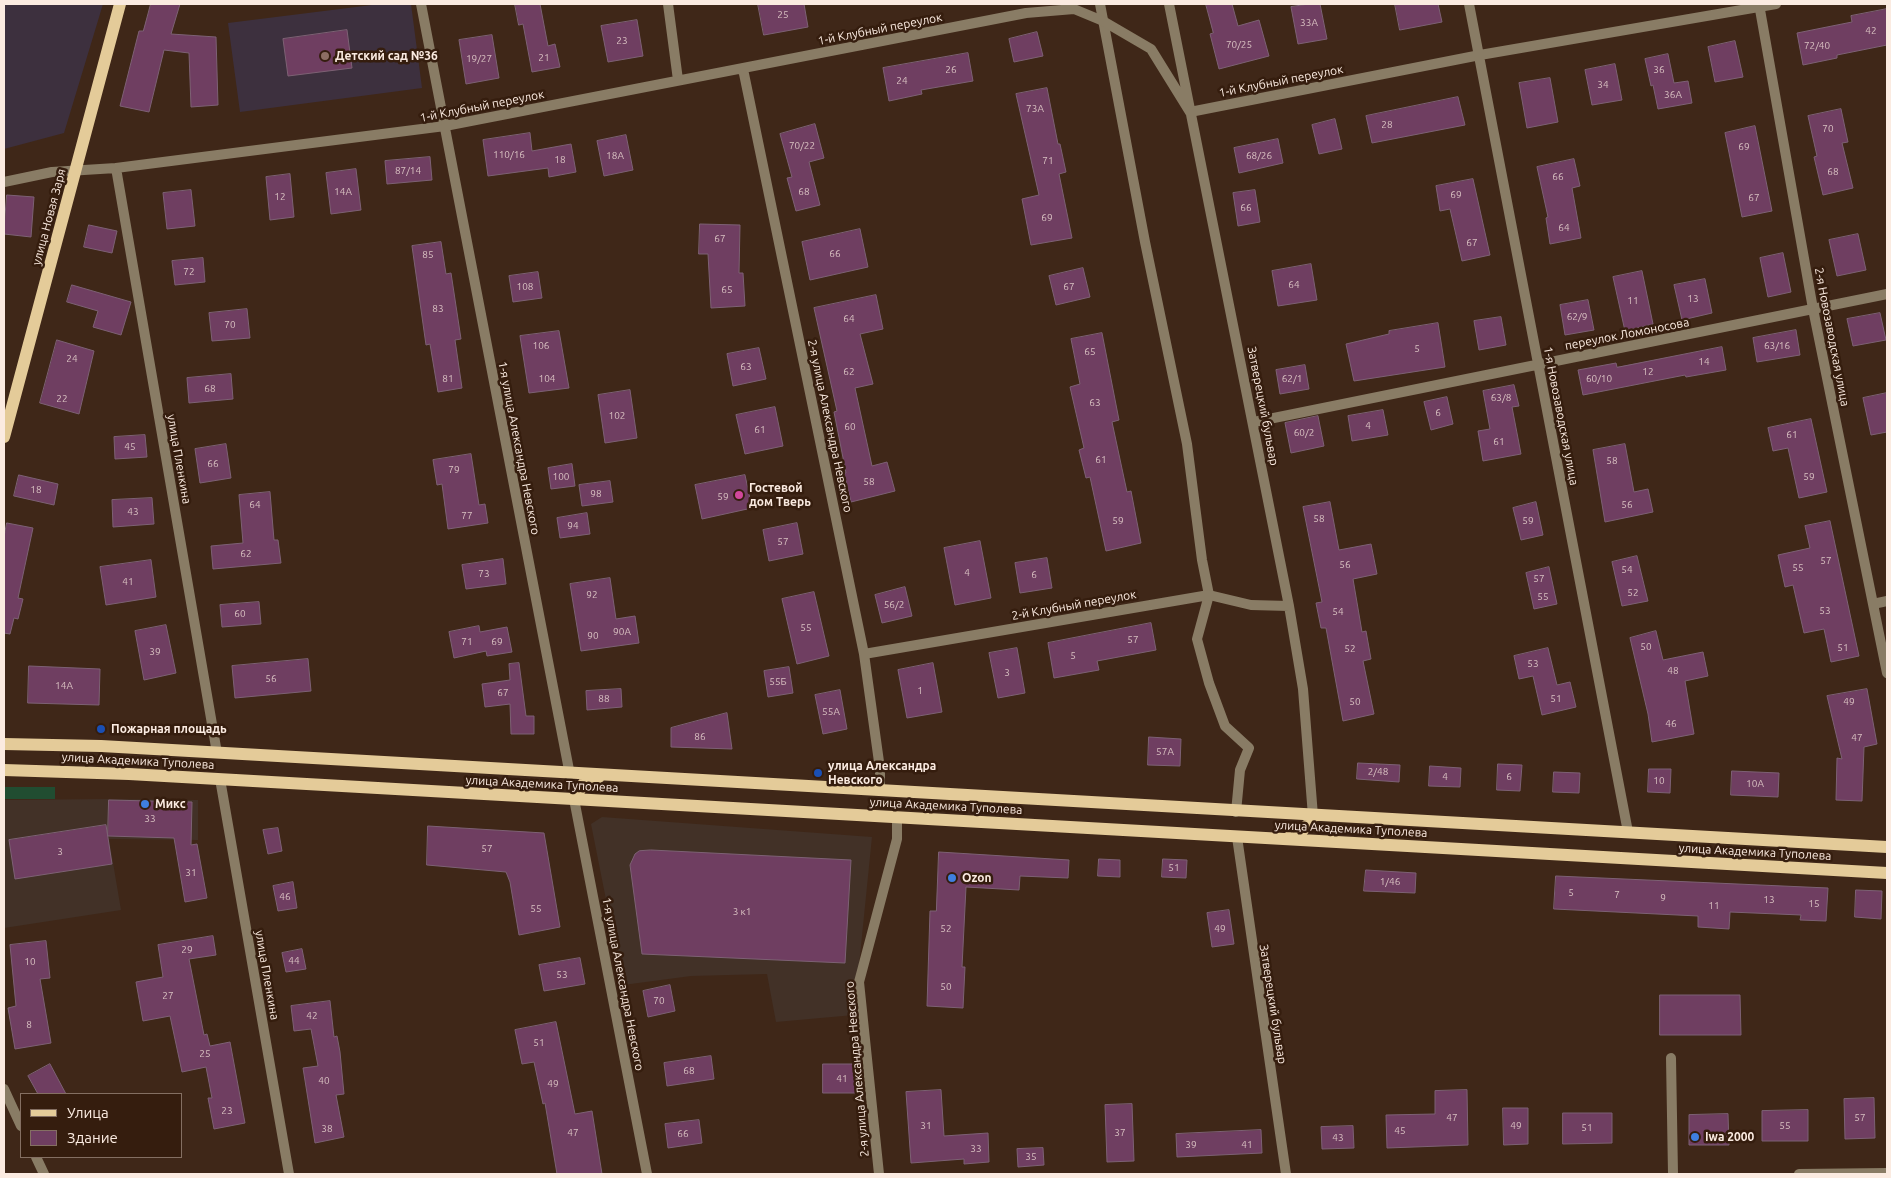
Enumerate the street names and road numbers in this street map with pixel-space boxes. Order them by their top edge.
street label: 1-й Клубный переулок [817,10,943,48]
street label: 1-й Клубный переулок [1218,62,1344,100]
street label: 1-й Клубный переулок [419,87,545,125]
street label: улица Новая Заря [29,167,69,267]
street label: 2-я Новозаводская улица [1811,266,1853,408]
street label: переулок Ломоносова [1564,315,1690,353]
street label: 2-я улица Александра Невского [805,338,855,514]
street label: Затверецкий бульвар [1244,345,1282,467]
street label: 1-я Новозаводская улица [1540,345,1582,487]
street label: 1-я улица Александра Невского [495,360,543,536]
street label: улица Пленкина [164,413,194,505]
street label: 2-й Клубный переулок [1011,587,1137,623]
street label: улица Академика Туполева [61,750,215,772]
street label: улица Академика Туполева [465,773,619,795]
street label: улица Академика Туполева [869,795,1023,817]
street label: улица Академика Туполева [1274,818,1428,840]
street label: улица Академика Туполева [1678,841,1832,863]
street label: 1-я улица Александра Невского [599,896,647,1072]
street label: улица Пленкина [252,929,282,1021]
street label: Затверецкий бульвар [1256,943,1290,1065]
street label: 2-я улица Александра Невского [842,980,872,1158]

